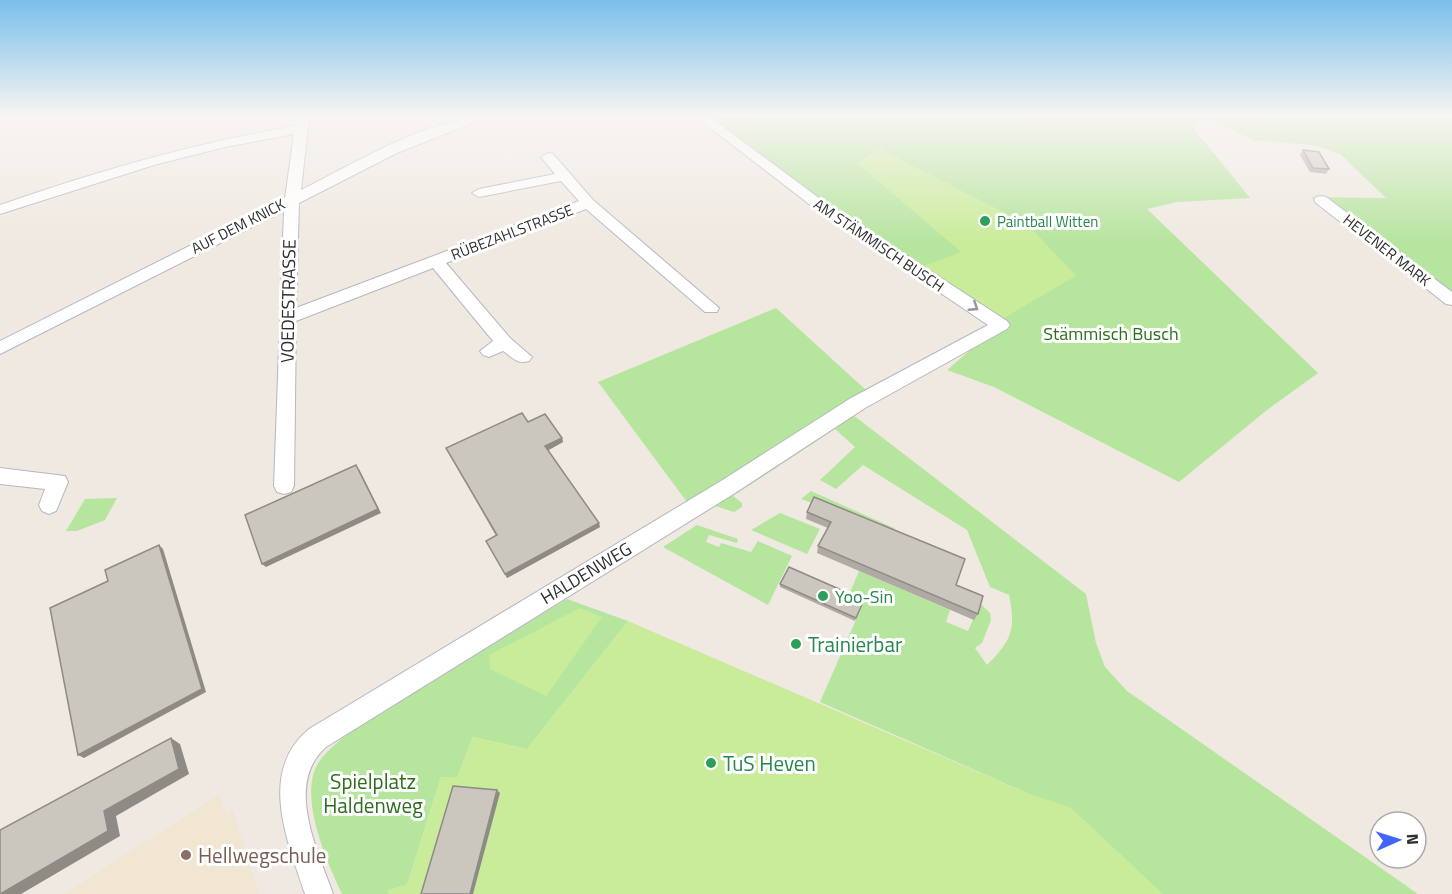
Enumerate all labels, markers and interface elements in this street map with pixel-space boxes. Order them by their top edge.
street label: AUF DEM KNICK [187,192,289,260]
street label: AM STÄMMISCH BUSCH [809,193,949,297]
street label: RÜBEZAHLSTRASSE [448,198,576,266]
street label: HEVENER MARK [1338,208,1436,292]
place label: Paintball Witten [997,210,1098,233]
marker: Paintball Witten [978,214,992,228]
street label: VOEDESTRASSE [273,239,303,363]
one-way arrow [967,300,978,311]
park label: Stämmisch Busch [1043,320,1179,347]
street label: HALDENWEG [535,535,637,611]
place label: Yoo-Sin [835,583,893,610]
marker: Yoo-Sin [816,589,830,603]
place label: Trainierbar [808,628,902,660]
marker: Trainierbar [789,637,803,651]
place label: TuS Heven [723,747,816,779]
marker: TuS Heven [704,756,718,770]
park label: Spielplatz Haldenweg [323,765,423,821]
north arrow [1368,810,1428,870]
text: N [1401,833,1425,845]
place label: Hellwegschule [198,839,326,871]
marker: Hellwegschule [179,848,193,862]

